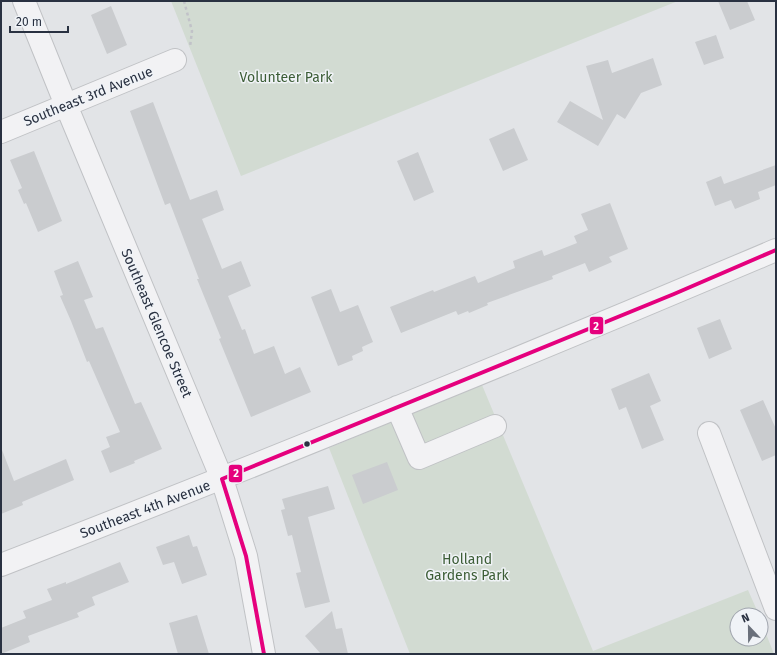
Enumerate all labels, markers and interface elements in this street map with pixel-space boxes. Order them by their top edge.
scale bar [10,8,68,34]
text: 20 m [16,15,42,29]
street label: Southeast 3rd Avenue [21,63,155,130]
park label: Volunteer Park [240,69,333,86]
street label: Southeast Glencoe Street [117,246,196,401]
line badge: 2 [589,316,604,335]
text: 2 [593,320,599,333]
unlabelled marker [302,439,312,449]
line badge: 2 [228,464,243,483]
text: 2 [233,467,239,480]
street label: Southeast 4th Avenue [78,477,213,542]
park label: Holland Gardens Park [425,551,510,584]
north arrow [729,607,769,647]
text: N [740,611,751,626]

